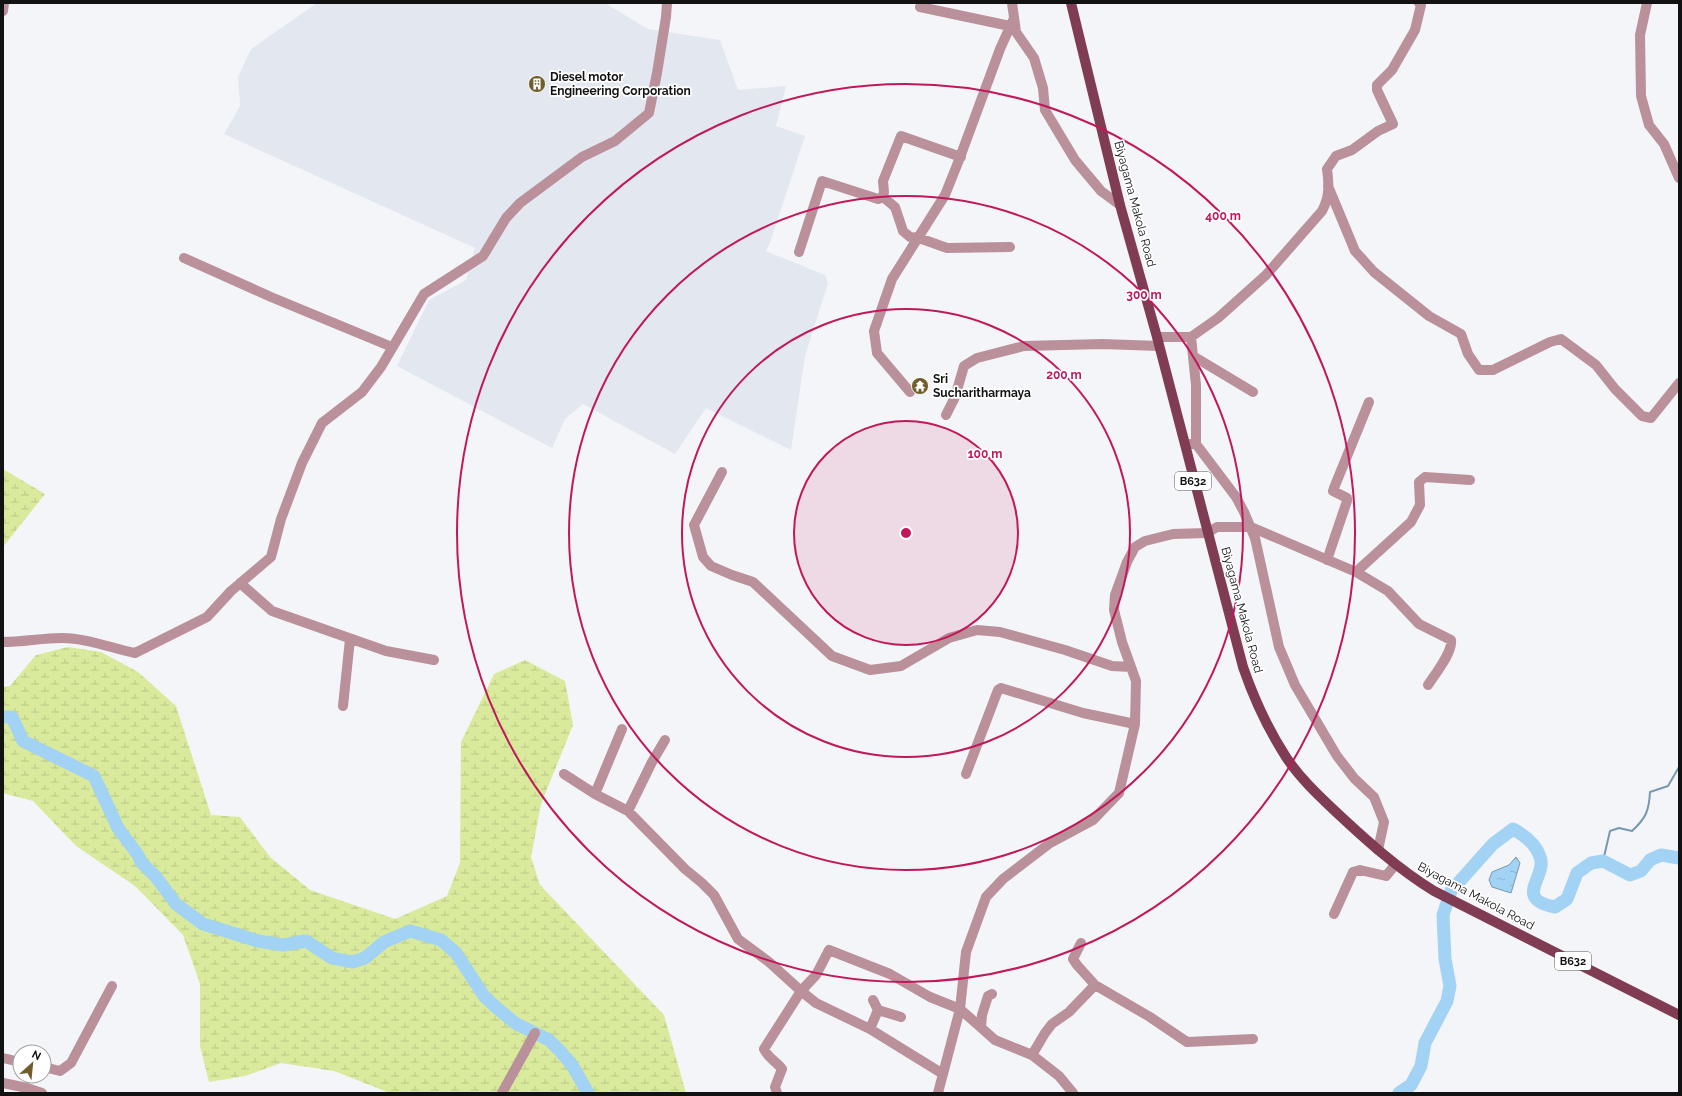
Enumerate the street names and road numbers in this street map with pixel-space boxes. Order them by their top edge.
street label: Biyagama Makola Road [1111,139,1159,269]
road number: B632 [1175,472,1211,490]
street label: Biyagama Makola Road [1218,545,1266,675]
street label: Biyagama Makola Road [1415,859,1537,933]
road number: B632 [1555,952,1591,970]

